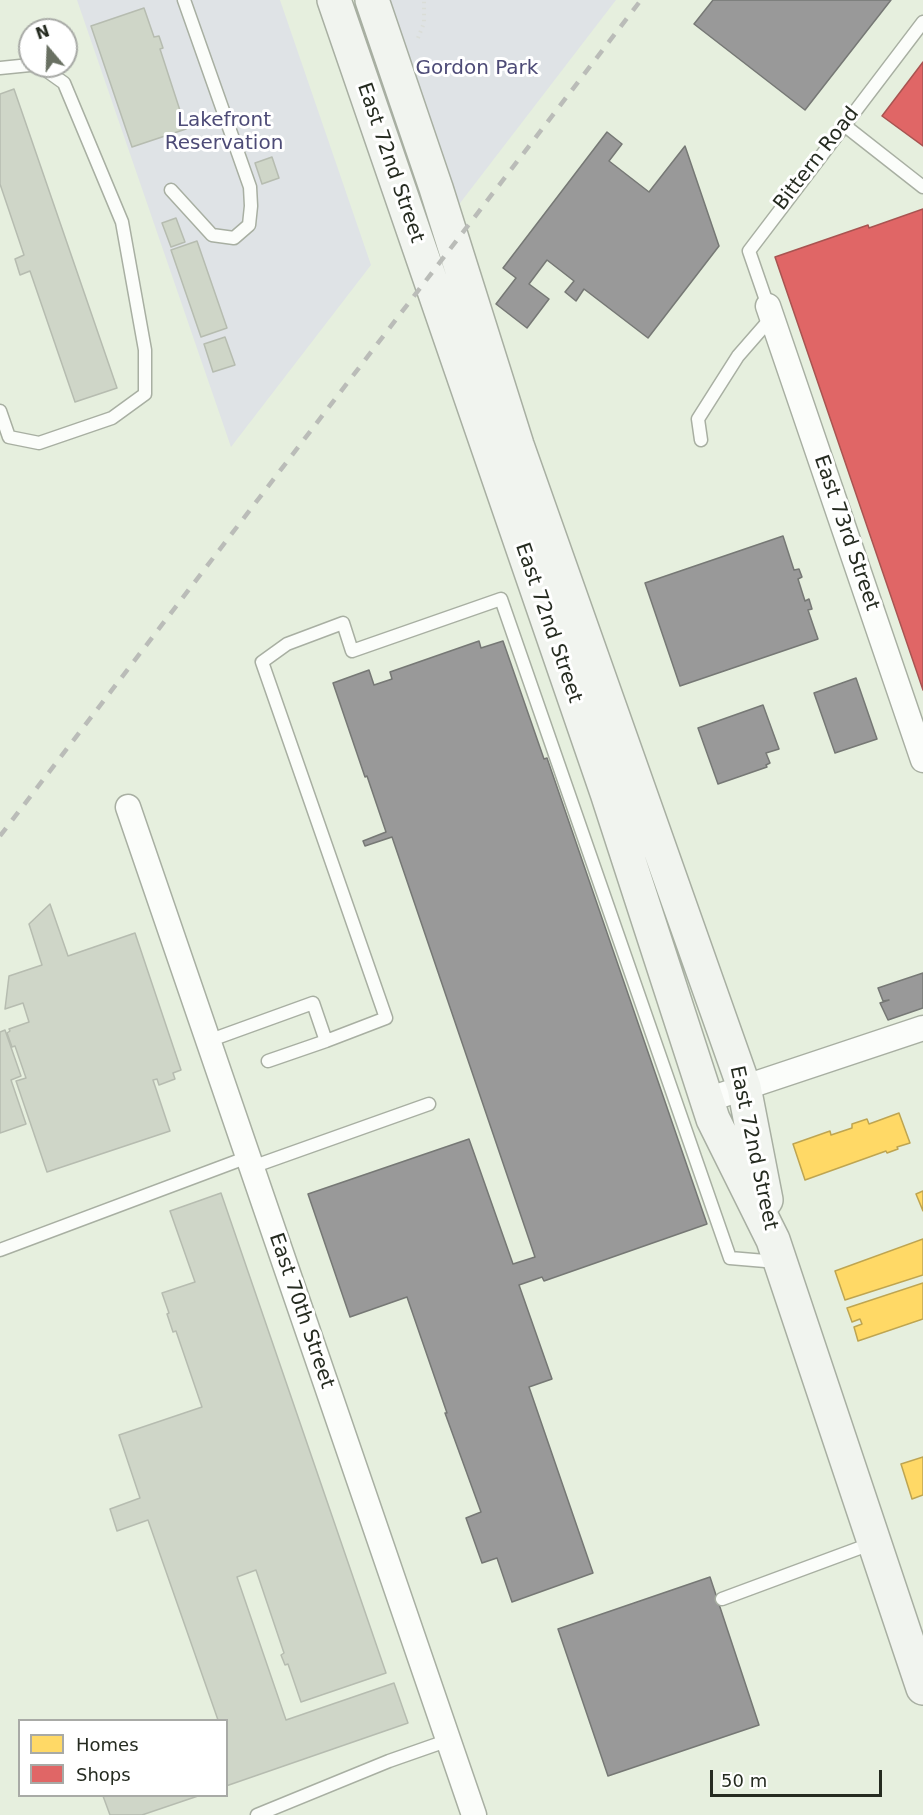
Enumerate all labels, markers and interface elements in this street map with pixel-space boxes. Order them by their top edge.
north arrow [18,18,78,78]
text: N [33,21,52,44]
park label: Gordon Park [416,57,538,81]
street label: East 72nd Street [351,80,429,246]
street label: Bittern Road [769,103,865,215]
park label: Lakefront Reservation [165,109,283,156]
street label: East 73rd Street [808,452,884,614]
street label: East 72nd Street [509,540,587,706]
street label: East 72nd Street [724,1064,782,1232]
street label: East 70th Street [263,1230,339,1392]
legend [18,1719,228,1797]
text: Homes [76,1734,139,1755]
scale bar [713,1758,886,1796]
text: Shops [76,1764,131,1785]
text: 50 m [721,1770,767,1791]

